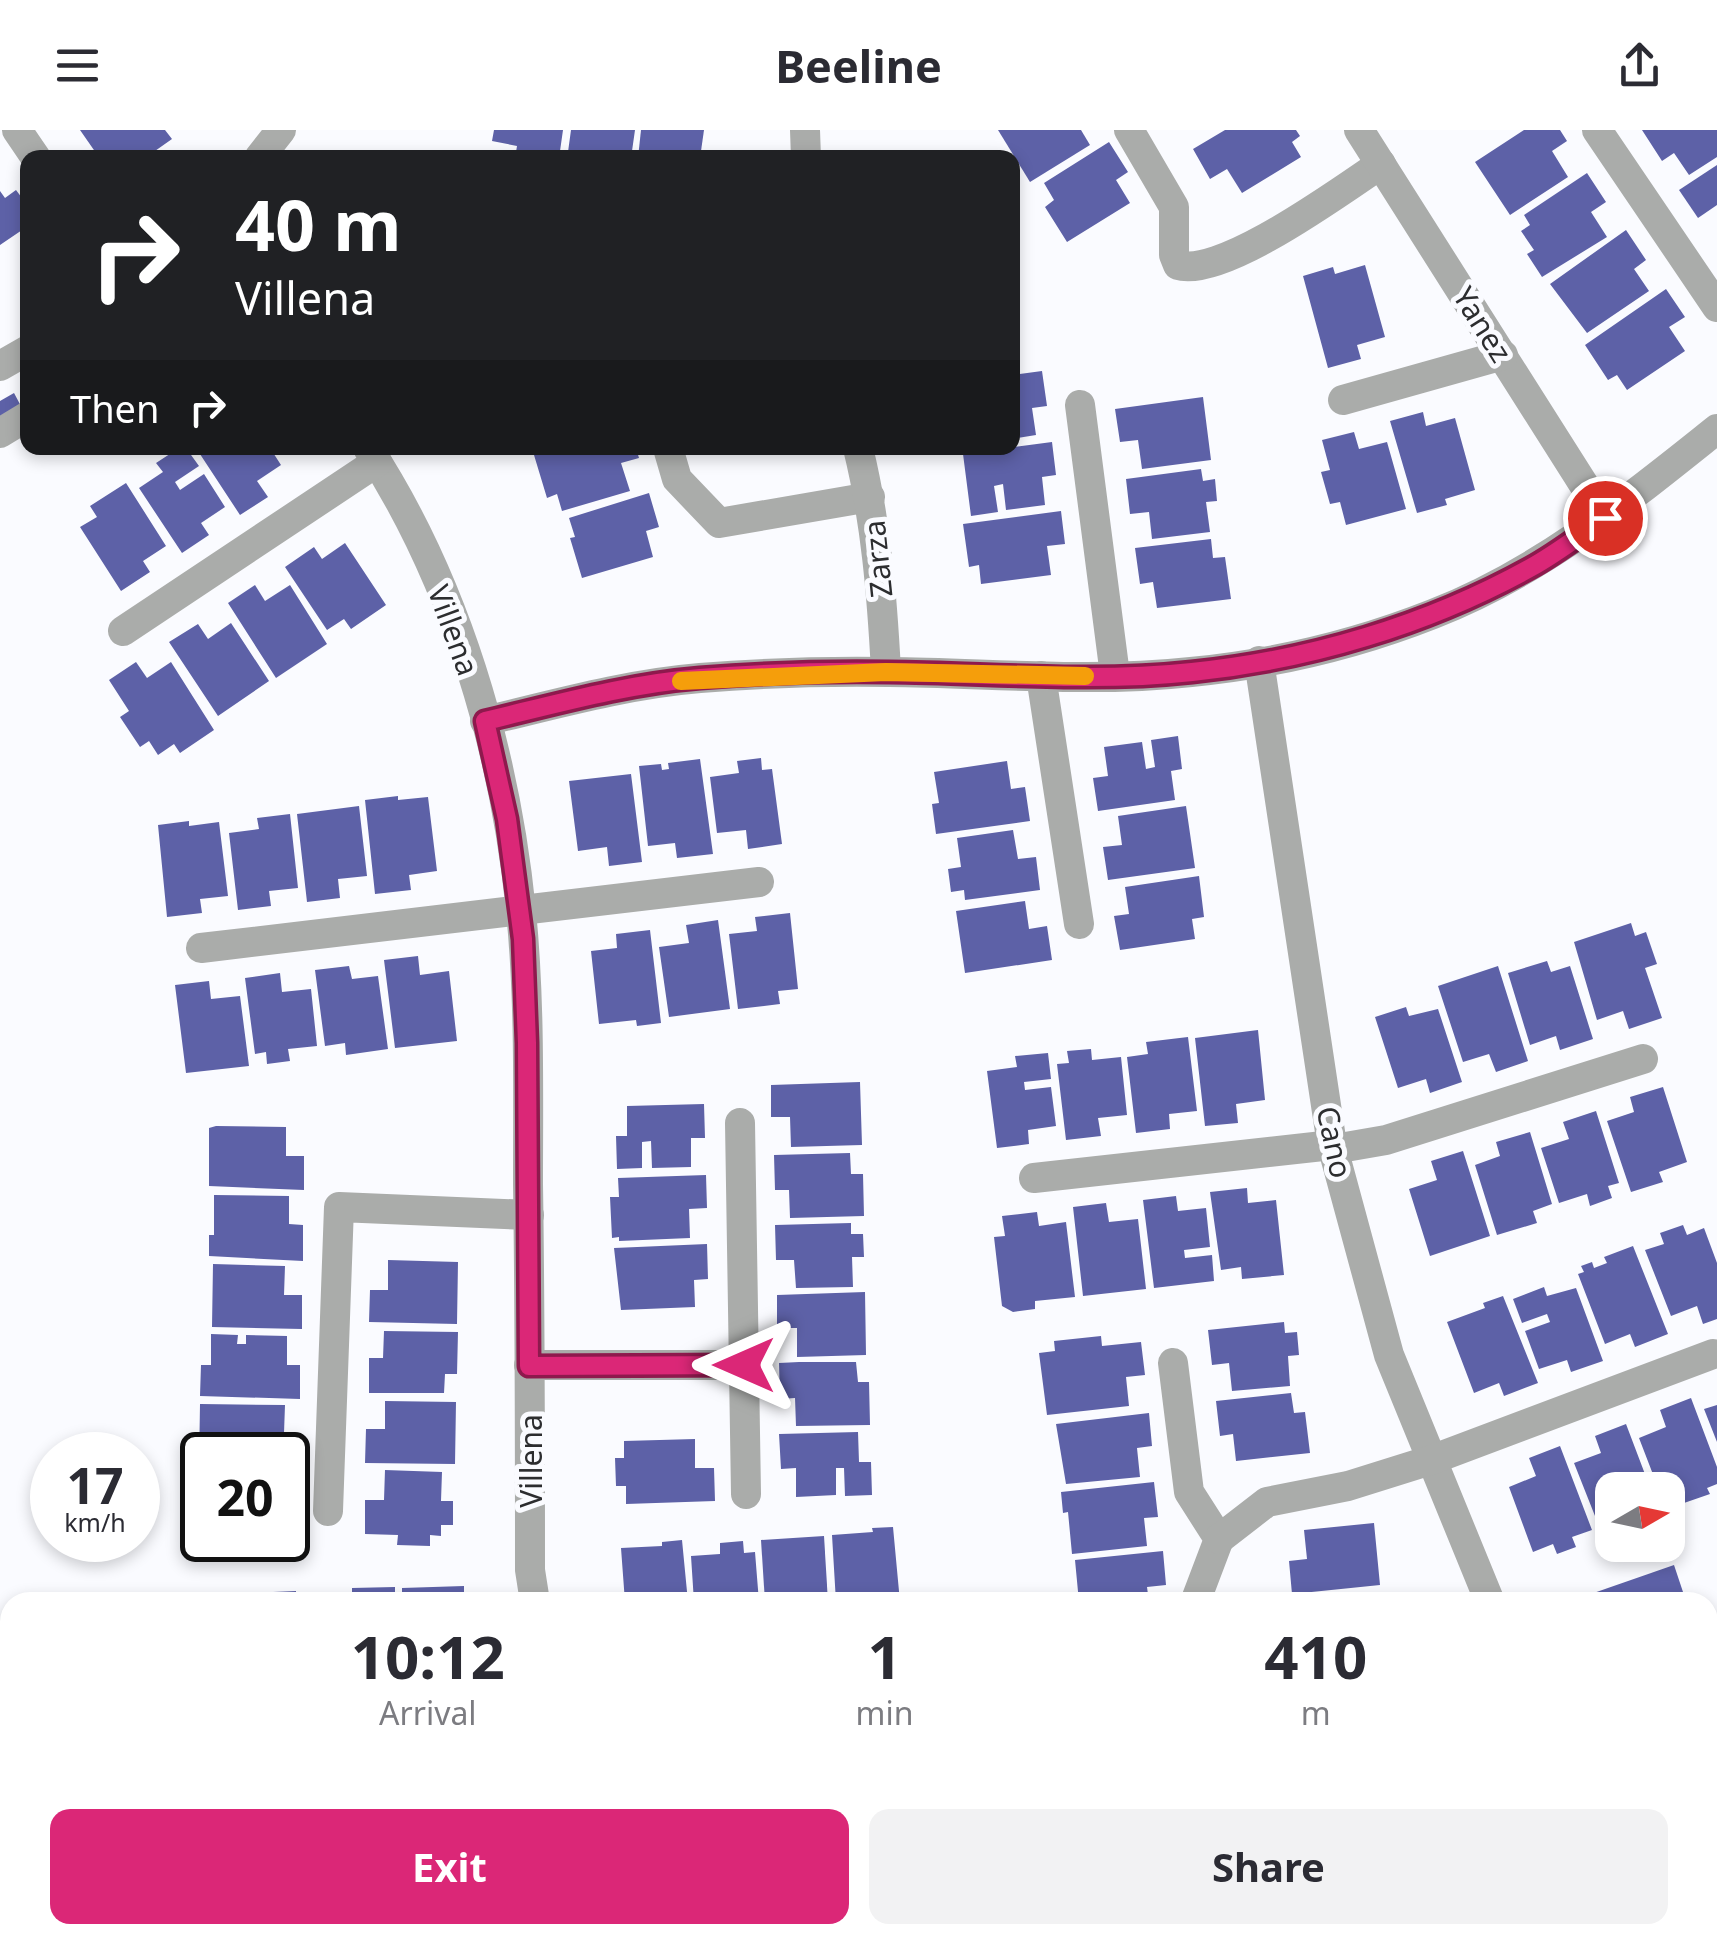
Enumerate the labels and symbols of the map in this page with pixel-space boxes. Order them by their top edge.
street label: Yanez [1444,279,1522,369]
pin [1563,476,1648,561]
street label: Zarza [853,518,901,600]
street label: Villena [419,579,489,681]
street label: Cano [1307,1102,1363,1182]
position arrow [692,1313,796,1417]
street label: Villena [510,1414,551,1508]
speed limit sign: 20 [180,1432,310,1562]
north arrow [1595,1472,1685,1562]

